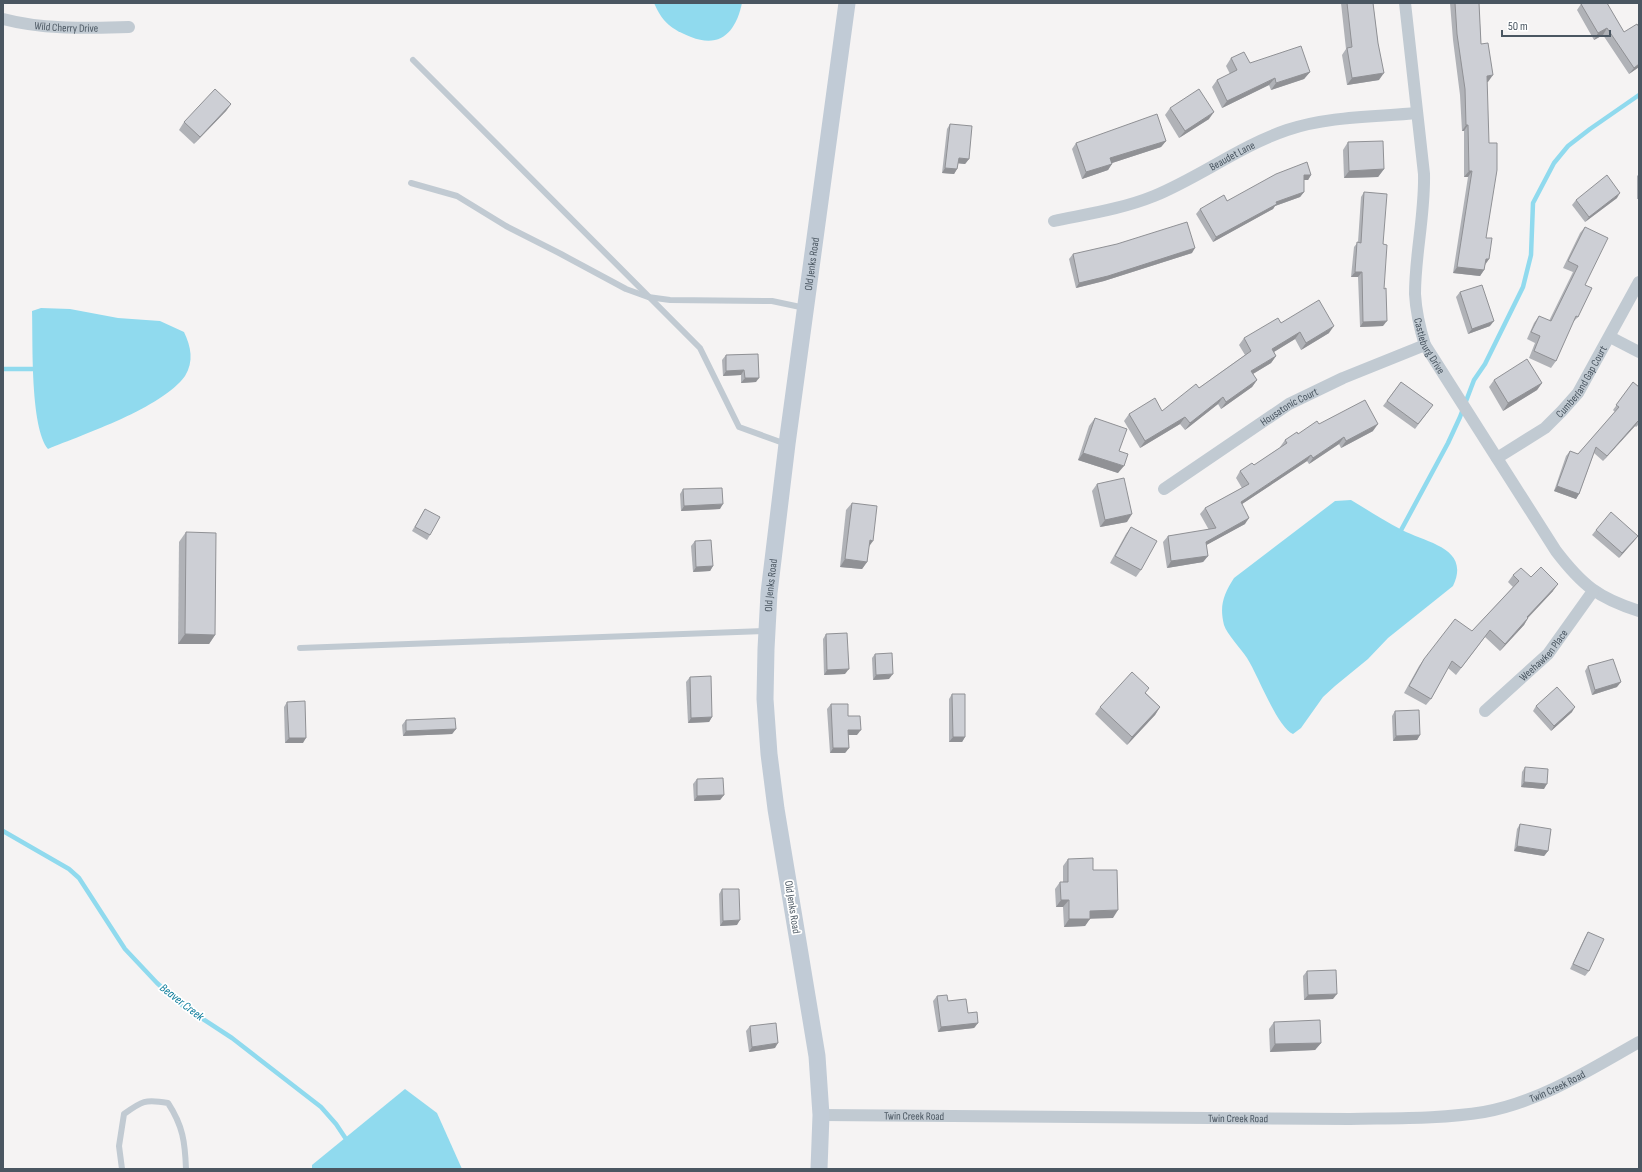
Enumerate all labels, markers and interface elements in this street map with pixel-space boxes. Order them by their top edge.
scale bar [1502,12,1610,38]
street label: Wild Cherry Drive [34,19,98,35]
text: 50 m [1508,19,1528,34]
street label: Beaudet Lane [1207,139,1257,174]
street label: Old Jenks Road [802,236,822,291]
street label: Castleburg Drive [1411,317,1448,376]
street label: Cumberland Gap Court [1553,343,1610,421]
street label: Housatonic Court [1258,385,1321,429]
street label: Old Jenks Road [762,558,780,612]
street label: Weehawken Place [1517,627,1570,684]
street label: Old Jenks Road [782,880,803,935]
water label: Beaver Creek [157,981,207,1025]
street label: Twin Creek Road [1528,1068,1588,1105]
street label: Twin Creek Road [884,1109,945,1123]
street label: Twin Creek Road [1208,1112,1269,1125]

